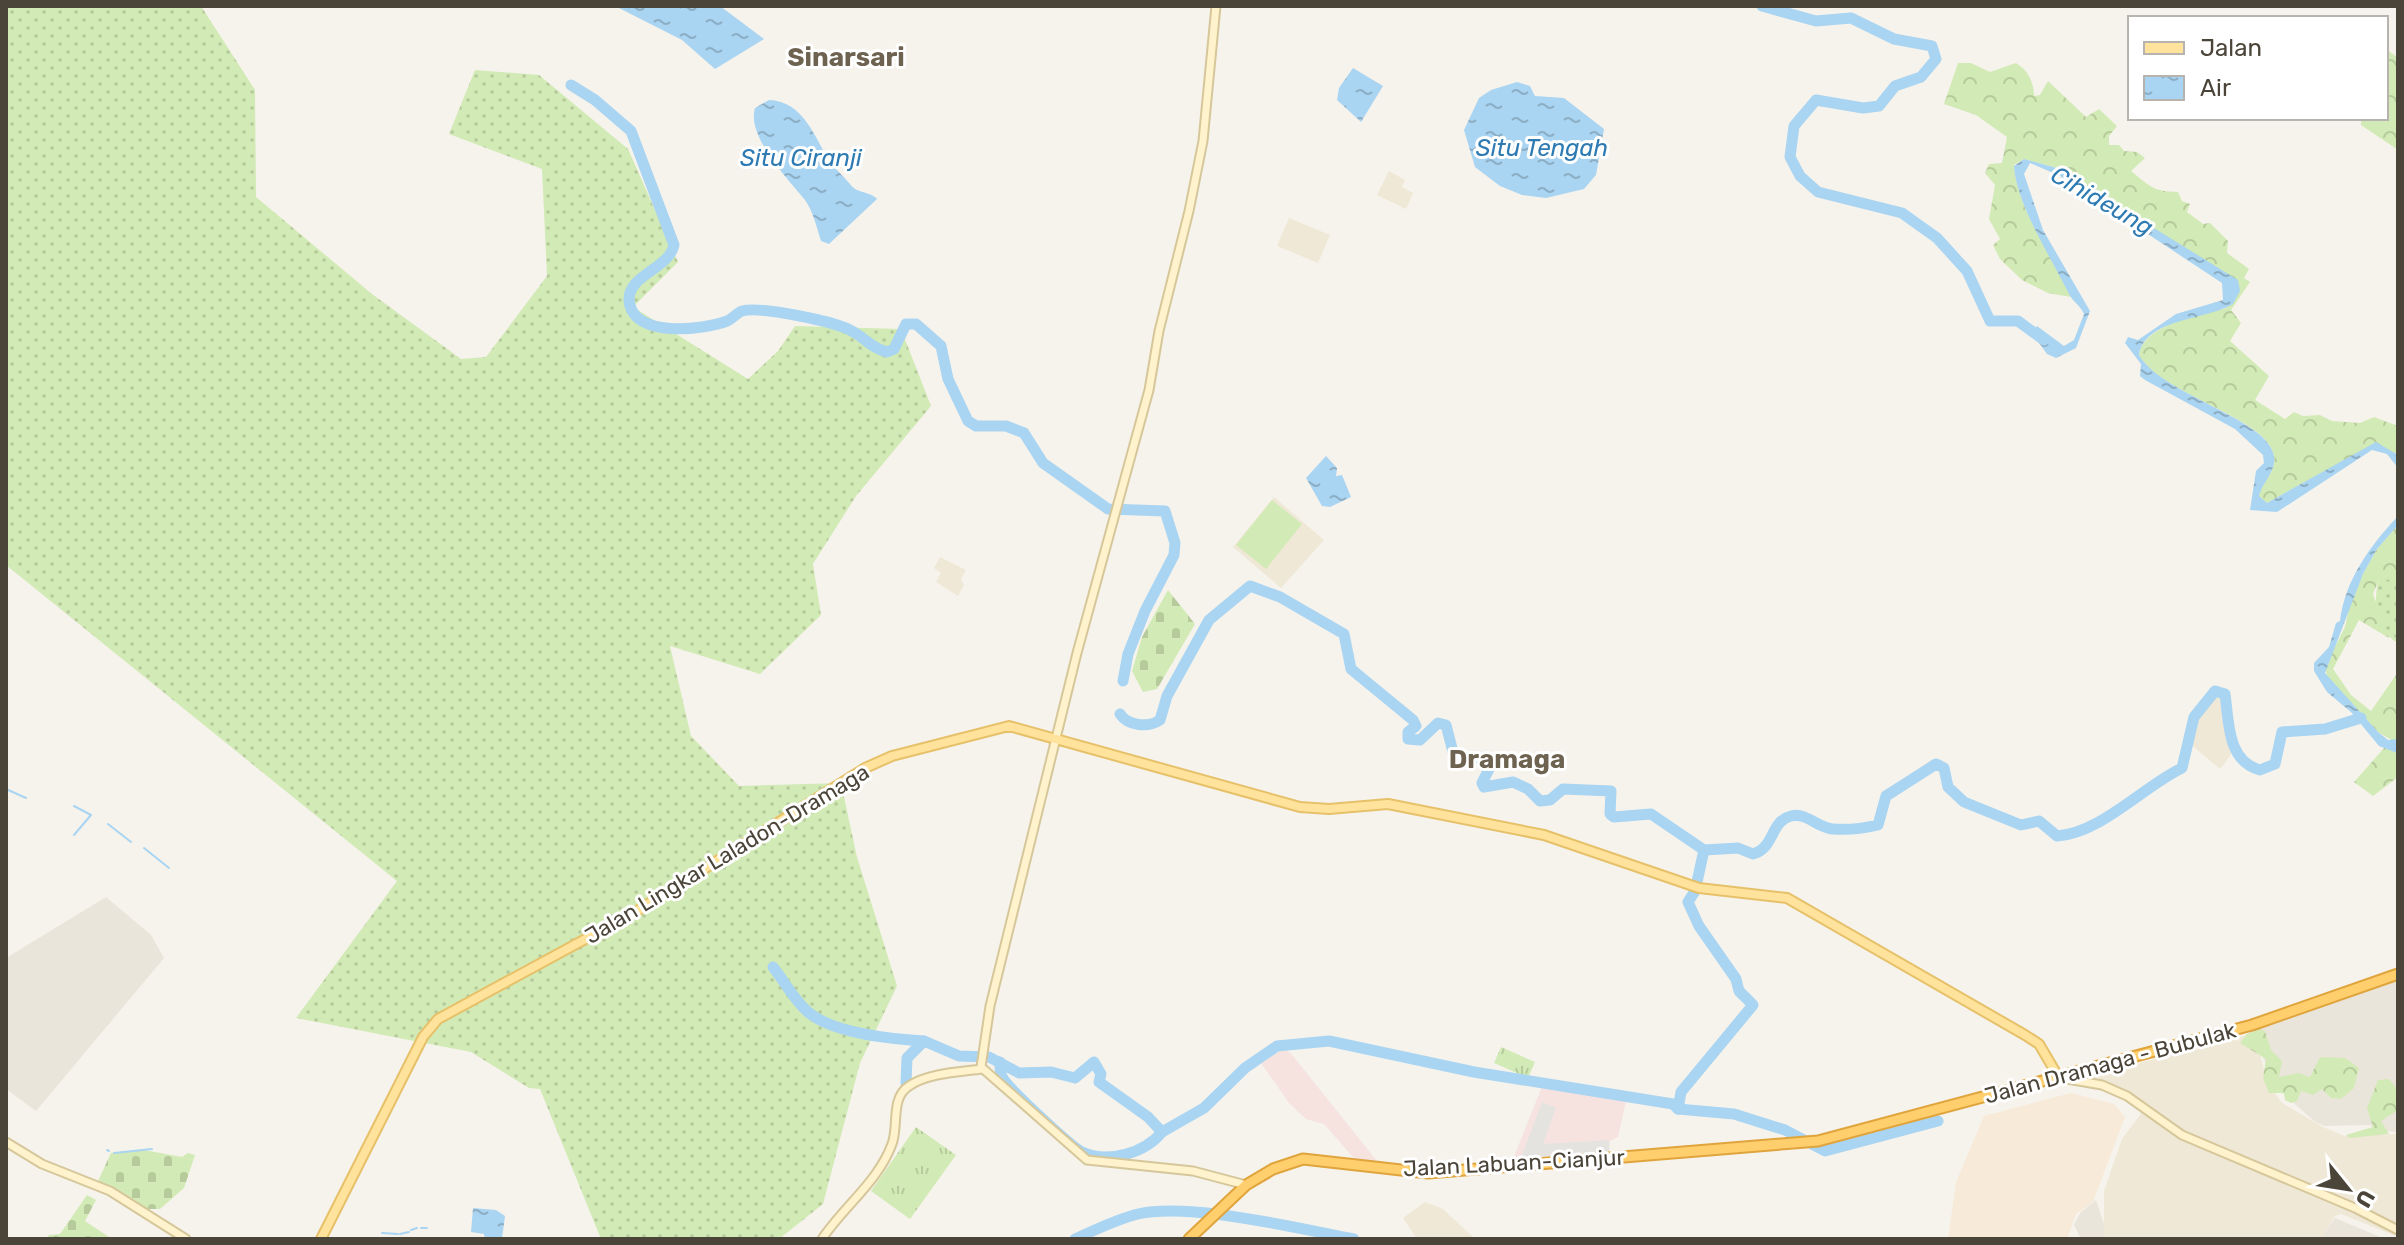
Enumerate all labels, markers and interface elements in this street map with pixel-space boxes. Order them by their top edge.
legend [2128,16,2388,120]
text: Jalan [2200,34,2262,62]
district label: Sinarsari [787,42,905,73]
text: Air [2200,74,2231,102]
water label: Situ Tengah [1476,134,1608,162]
water label: Situ Ciranji [740,144,863,172]
water label: Cihideung [2046,161,2158,241]
district label: Dramaga [1449,744,1565,775]
street label: Jalan Lingkar Laladon-Dramaga [580,758,874,950]
street label: Jalan Dramaga - Bubulak [1981,1016,2239,1110]
street label: Jalan Labuan-Cianjur [1403,1144,1626,1182]
north arrow [2308,1149,2388,1229]
text: U [2349,1185,2381,1212]

